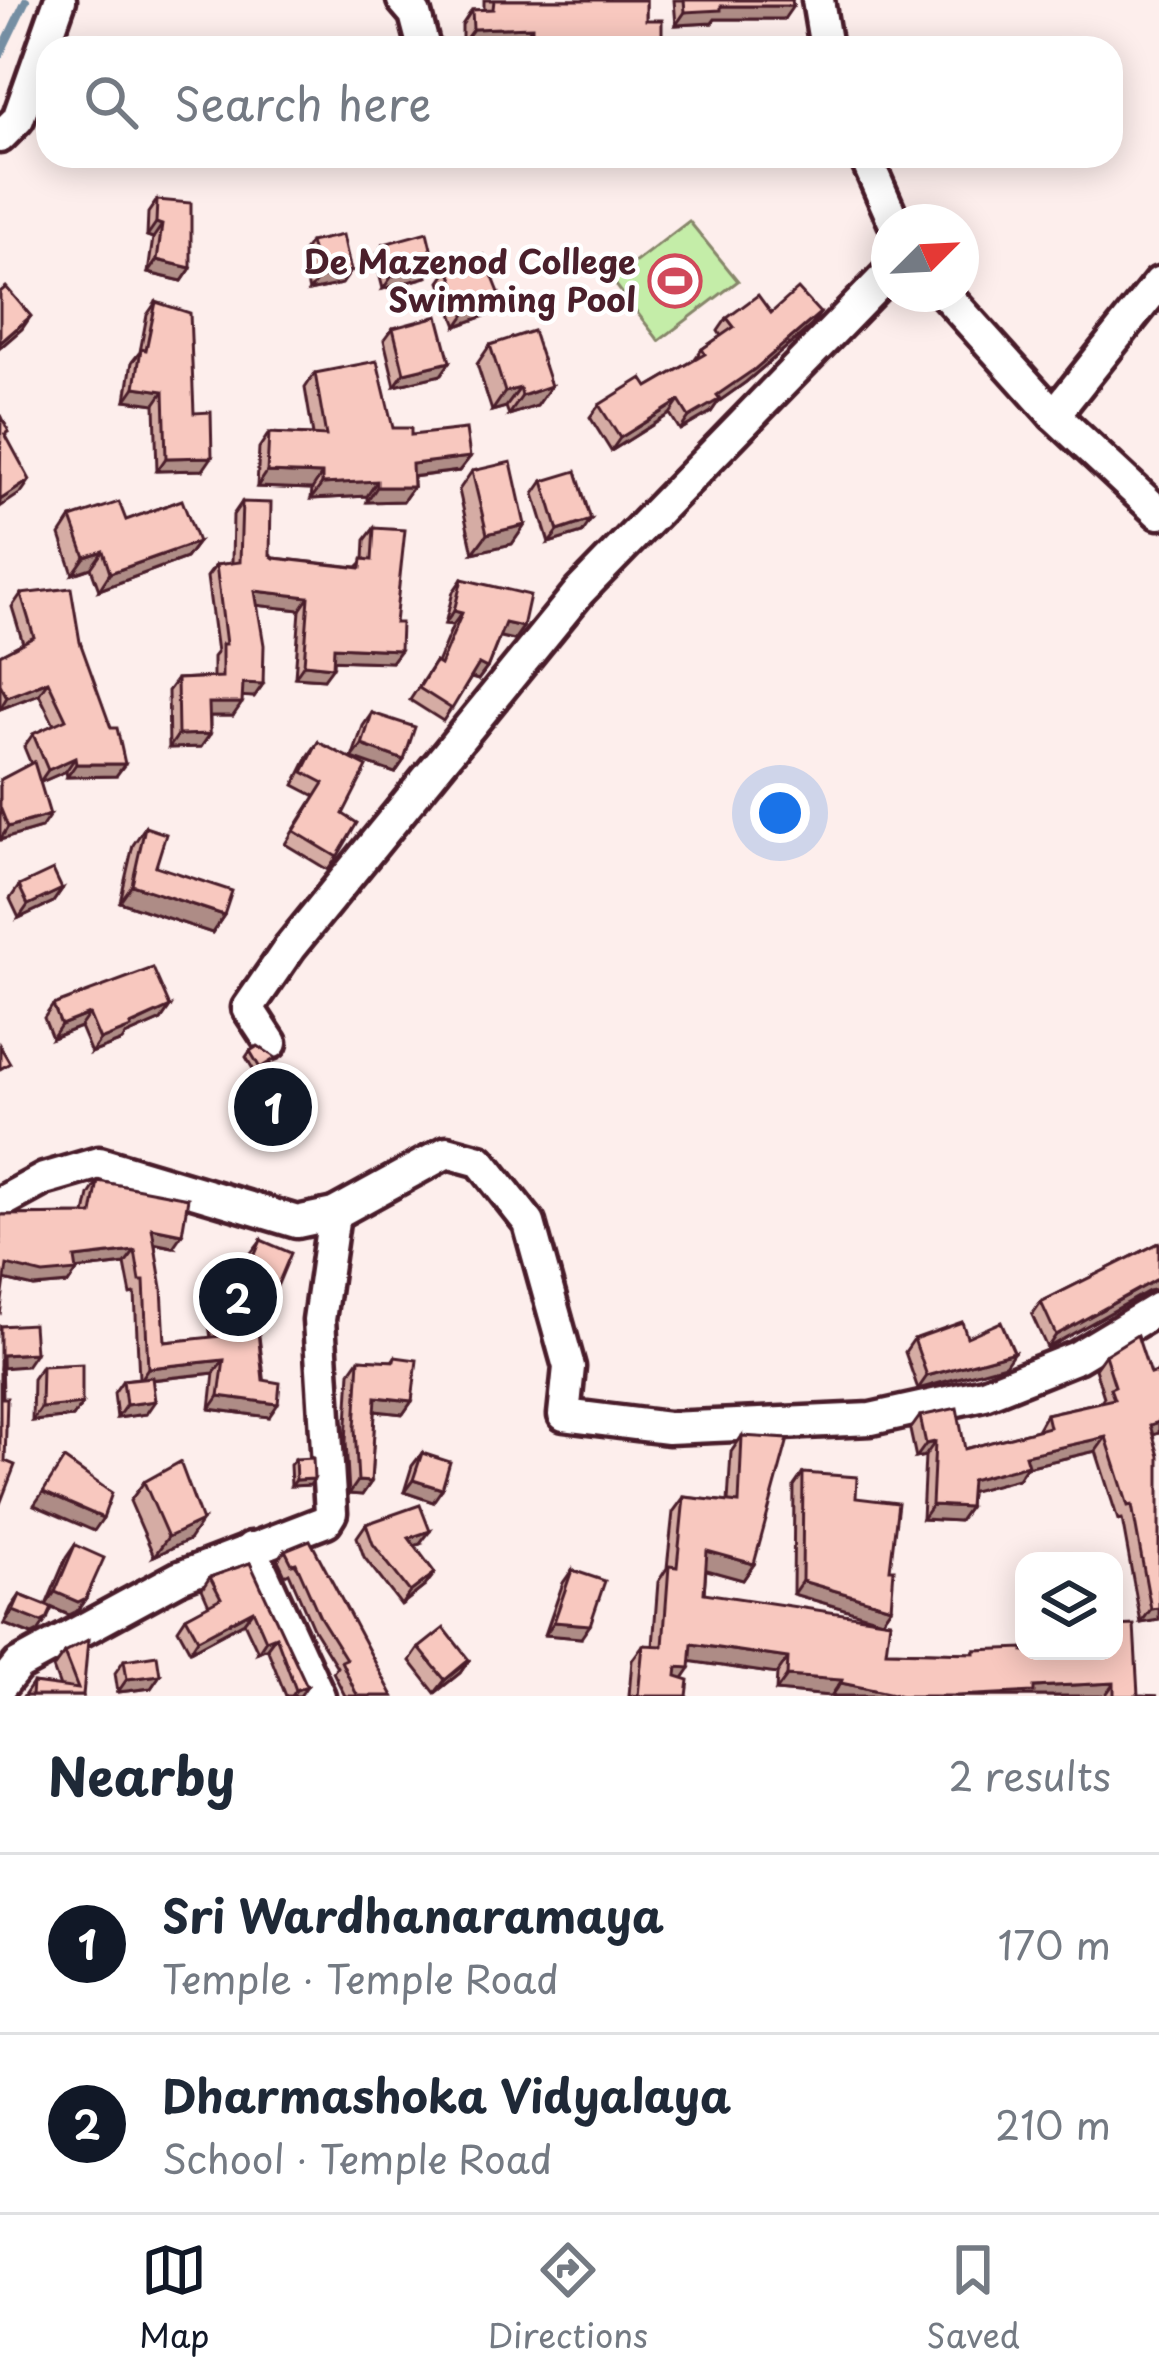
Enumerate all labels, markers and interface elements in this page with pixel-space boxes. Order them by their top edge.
search box [36,36,1123,168]
text: Search here [174,68,431,136]
icon: search [78,69,144,135]
north arrow [871,204,979,312]
place label: De Mazenod College Swimming Pool [304,235,636,323]
sports icon: De Mazenod College Swimming Pool [647,253,703,309]
your location [750,783,810,843]
pin: 1 [234,1062,312,1152]
pin: 2 [199,1252,277,1342]
map controls [1015,1552,1123,1660]
button: layers [1015,1552,1123,1660]
text: Nearby [48,1736,235,1813]
text: 2 results [949,1745,1111,1804]
text: Sri Wardhanaramaya [162,1880,664,1948]
text: 1 [78,1914,96,1973]
text: 170 m [998,1914,1111,1973]
text: Temple · Temple Road [162,1948,559,2007]
text: Dharmashoka Vidyalaya [162,2060,731,2128]
text: 2 [73,2094,101,2153]
text: 210 m [995,2094,1111,2153]
text: School · Temple Road [162,2128,553,2187]
tab: Map [139,2237,210,2359]
tab: Directions [488,2237,648,2359]
tab: Saved [926,2237,1020,2359]

